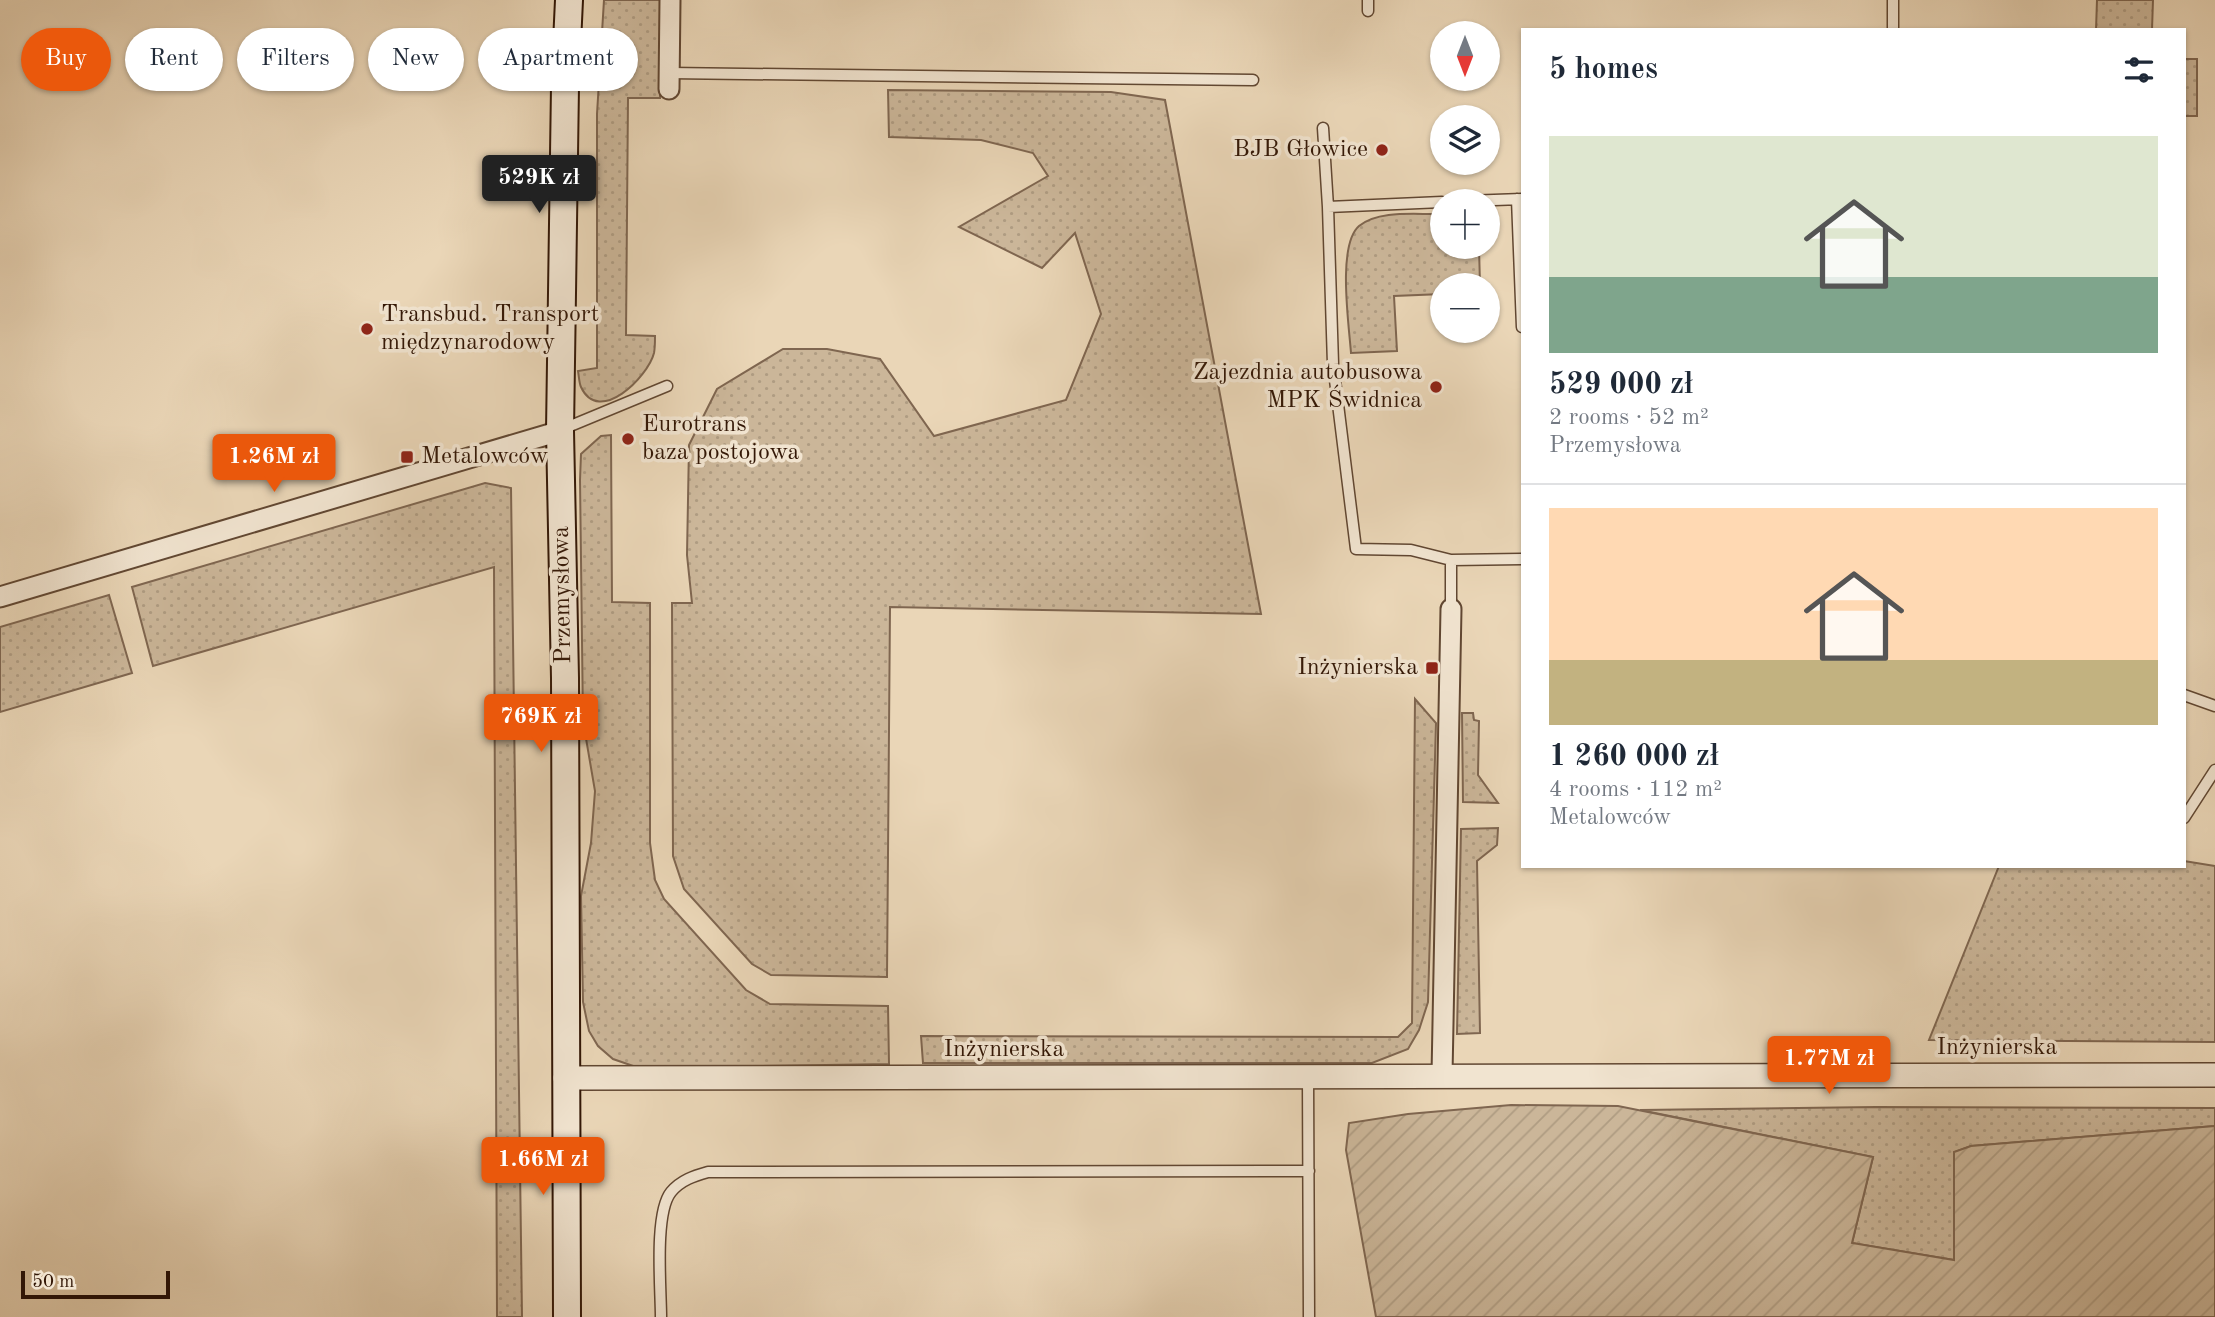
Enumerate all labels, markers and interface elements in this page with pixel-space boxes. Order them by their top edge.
north arrow [1430,21,1500,91]
map controls [1430,21,1500,343]
chip: Buy [21,28,111,91]
chip: Rent [125,28,223,91]
chip: Filters [237,28,354,91]
chip: New [368,28,464,91]
chip: Apartment [478,28,638,91]
icon: filters [2120,51,2158,89]
text: 5 homes [1549,55,1658,85]
button: layers [1430,105,1500,175]
place label: BJB Głowice [1233,138,1368,162]
marker: BJB Głowice [1374,142,1390,158]
pin: 529K zł [474,156,604,215]
text: 529K zł [498,166,580,189]
icon: home [1791,181,1917,307]
button: + [1430,189,1500,259]
button: − [1430,273,1500,343]
place label: Transbud. Transport międzynarodowy [381,303,599,355]
marker: Transbud. Transport międzynarodowy [359,321,375,337]
place label: Zajezdnia autobusowa MPK Świdnica [1193,361,1422,413]
text: 529 000 zł [1549,370,1693,400]
marker: Zajezdnia autobusowa MPK Świdnica [1428,379,1444,395]
text: 2 rooms · 52 m² [1549,406,1709,429]
place label: Eurotrans baza postojowa [642,413,799,465]
marker: Eurotrans baza postojowa [620,431,636,447]
pin: 1.26M zł [202,434,346,494]
text: Przemysłowa [1549,434,1681,457]
text: 1.26M zł [228,445,320,468]
place label: Metalowców [421,445,549,469]
marker: Metalowców [399,449,415,465]
street label: Przemysłowa [550,526,576,664]
icon: home [1791,553,1917,679]
place label: Inżynierska [1297,656,1418,680]
marker: Inżynierska [1424,660,1440,676]
pin: 769K zł [476,694,606,754]
text: 769K zł [500,705,582,728]
text: 1 260 000 zł [1549,742,1719,772]
text: 4 rooms · 112 m² [1549,778,1722,801]
text: Metalowców [1549,806,1671,829]
pin: 1.77M zł [1757,1036,1901,1096]
street label: Inżynierska [1937,1036,2058,1060]
street label: Inżynierska [944,1038,1065,1062]
text: 1.77M zł [1783,1047,1875,1070]
pin: 1.66M zł [471,1138,615,1197]
text: 1.66M zł [497,1148,589,1171]
scale bar [21,1268,170,1300]
text: 50 m [32,1273,74,1292]

